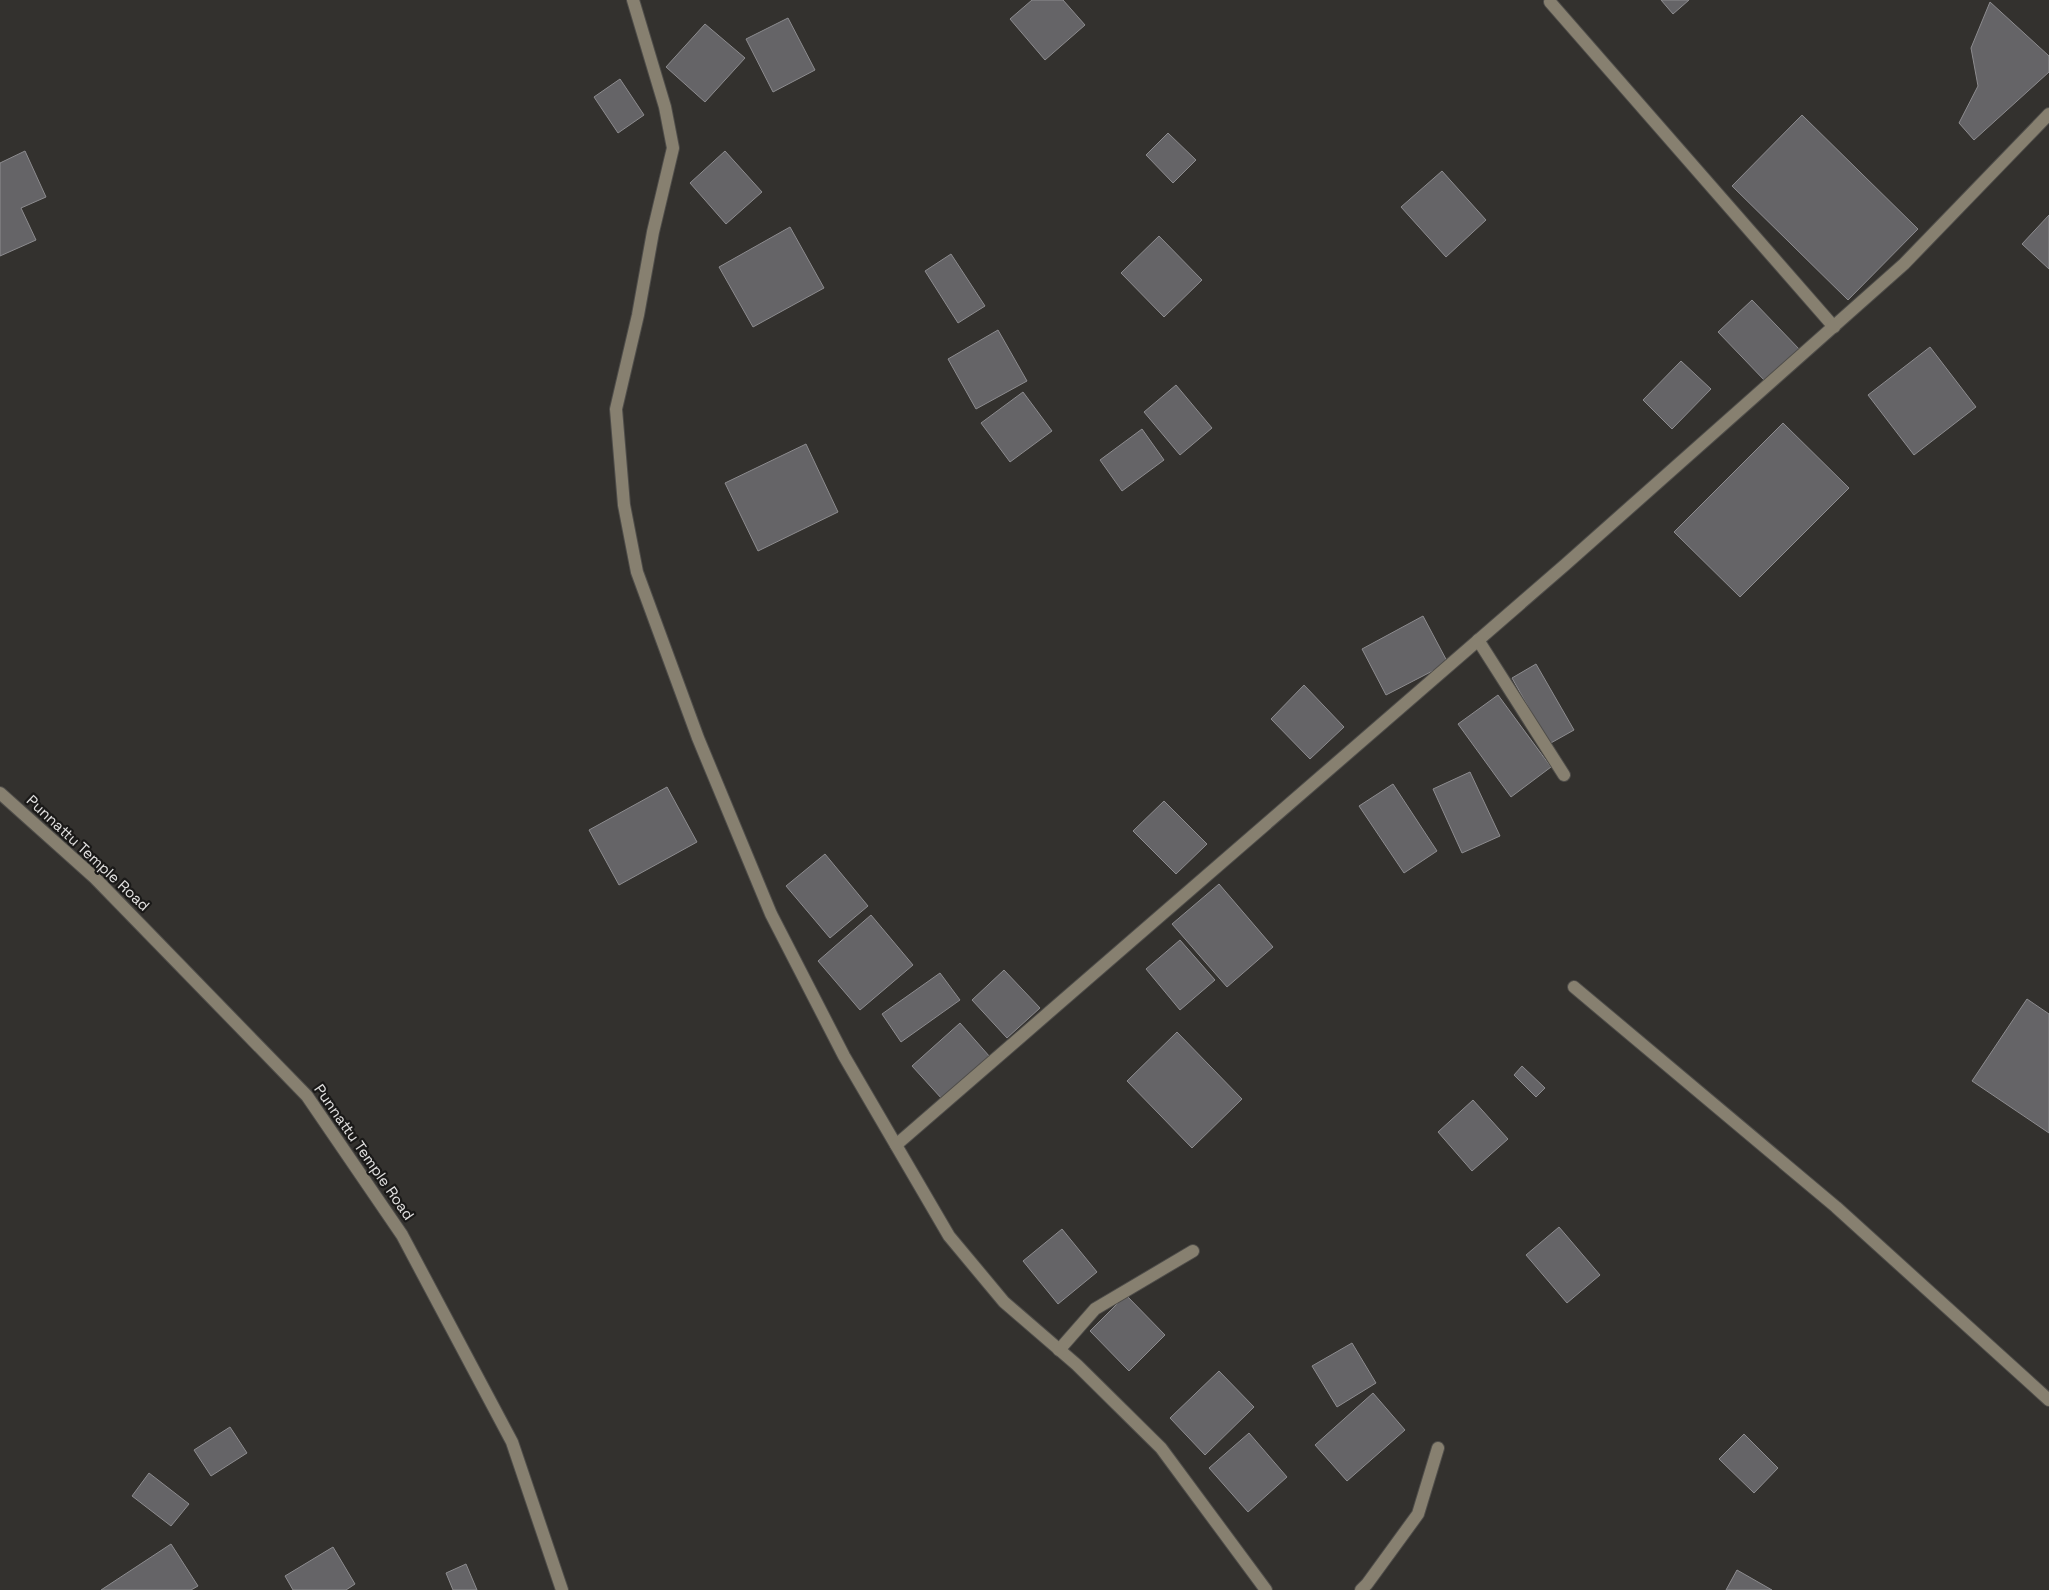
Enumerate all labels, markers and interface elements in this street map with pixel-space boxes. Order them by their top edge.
street label: Punnattu Temple Road [23,791,154,915]
street label: Punnattu Temple Road [310,1080,419,1223]

